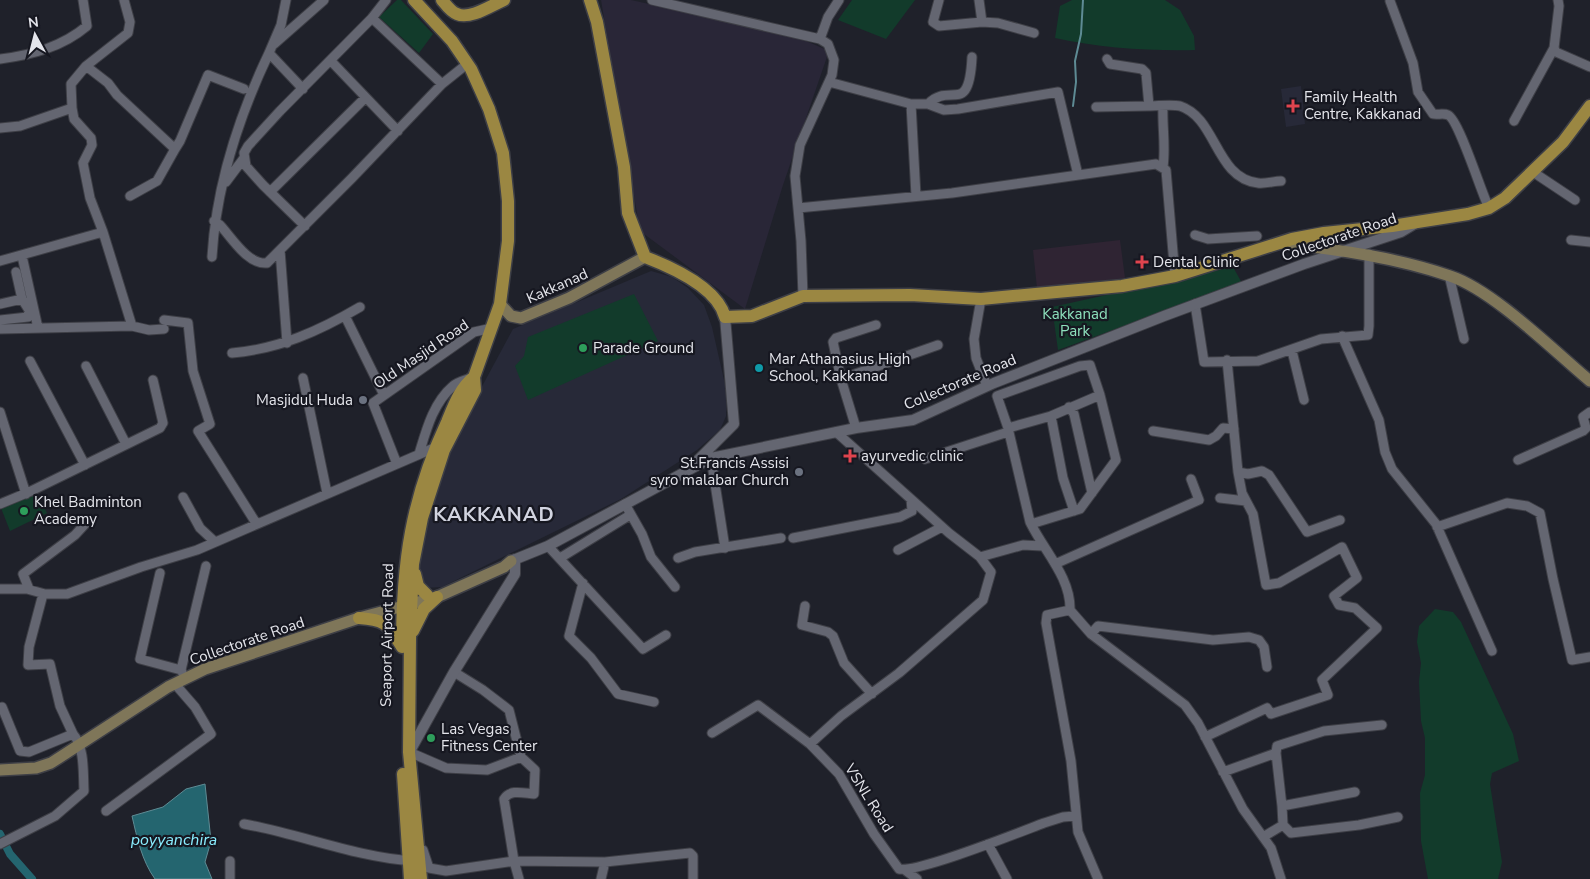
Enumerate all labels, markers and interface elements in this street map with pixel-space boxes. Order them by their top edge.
north arrow [10,10,60,60]
text: N [27,13,40,33]
place label: Family Health Centre, Kakkanad [1304,87,1421,124]
marker: Family Health Centre, Kakkanad [1286,99,1300,113]
street label: Collectorate Road [1279,208,1399,266]
place label: Dental Clinic [1153,252,1239,272]
marker: Dental Clinic [1135,255,1149,269]
street label: Kakkanad [523,264,591,308]
park label: Kakkanad Park [1042,304,1108,341]
street label: Old Masjid Road [369,315,473,393]
place label: Parade Ground [593,338,694,358]
marker: Parade Ground [577,342,589,354]
place label: Mar Athanasius High School, Kakkanad [769,349,910,386]
street label: Collectorate Road [901,349,1019,415]
marker: Mar Athanasius High School, Kakkanad [753,362,765,374]
place label: Masjidul Huda [256,390,353,410]
marker: Masjidul Huda [357,394,369,406]
place label: ayurvedic clinic [861,446,963,466]
marker: ayurvedic clinic [843,449,857,463]
place label: St.Francis Assisi syro malabar Church [650,453,789,490]
marker: St.Francis Assisi syro malabar Church [793,466,805,478]
place label: Khel Badminton Academy [34,492,142,529]
district label: KAKKANAD [433,501,555,528]
marker: Khel Badminton Academy [18,505,30,517]
street label: Seaport Airport Road [376,563,398,707]
street label: Collectorate Road [187,612,307,670]
place label: Las Vegas Fitness Center [441,719,538,756]
marker: Las Vegas Fitness Center [425,732,437,744]
street label: VSNL Road [839,759,898,836]
water label: poyyanchira [131,829,217,851]

